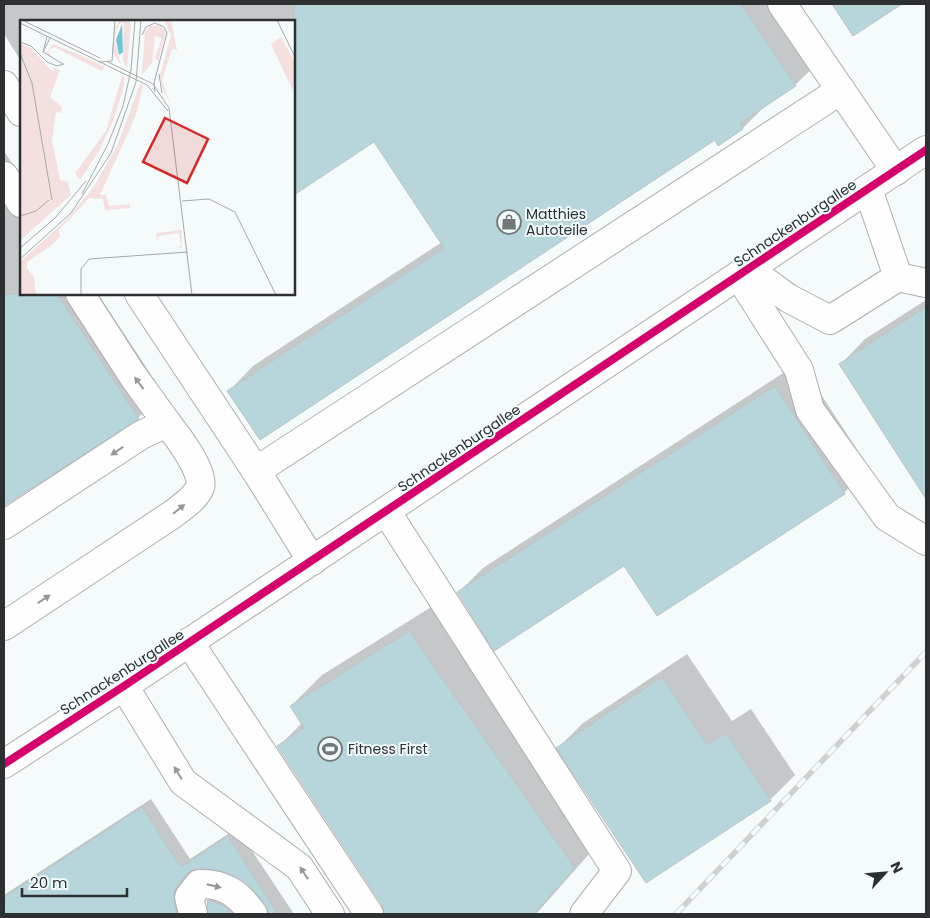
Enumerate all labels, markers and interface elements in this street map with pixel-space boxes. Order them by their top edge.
inset map [20,20,295,295]
street label: Schnackenburgallee [730,174,861,272]
place label: Matthies Autoteile [526,204,588,240]
shop icon: Matthies Autoteile [496,209,522,235]
one-way arrow [133,377,144,390]
street label: Schnackenburgallee [394,399,525,497]
one-way arrow [110,446,123,456]
one-way arrow [173,504,186,515]
one-way arrow [38,595,51,604]
street label: Schnackenburgallee [56,624,188,720]
sports icon: Fitness First [317,736,343,762]
place label: Fitness First [348,739,428,759]
one-way arrow [173,766,182,780]
north arrow [860,848,910,898]
text: N [885,858,908,876]
scale bar [22,866,128,898]
one-way arrow [299,867,309,880]
text: 20 m [30,872,68,893]
one-way arrow [206,882,222,890]

